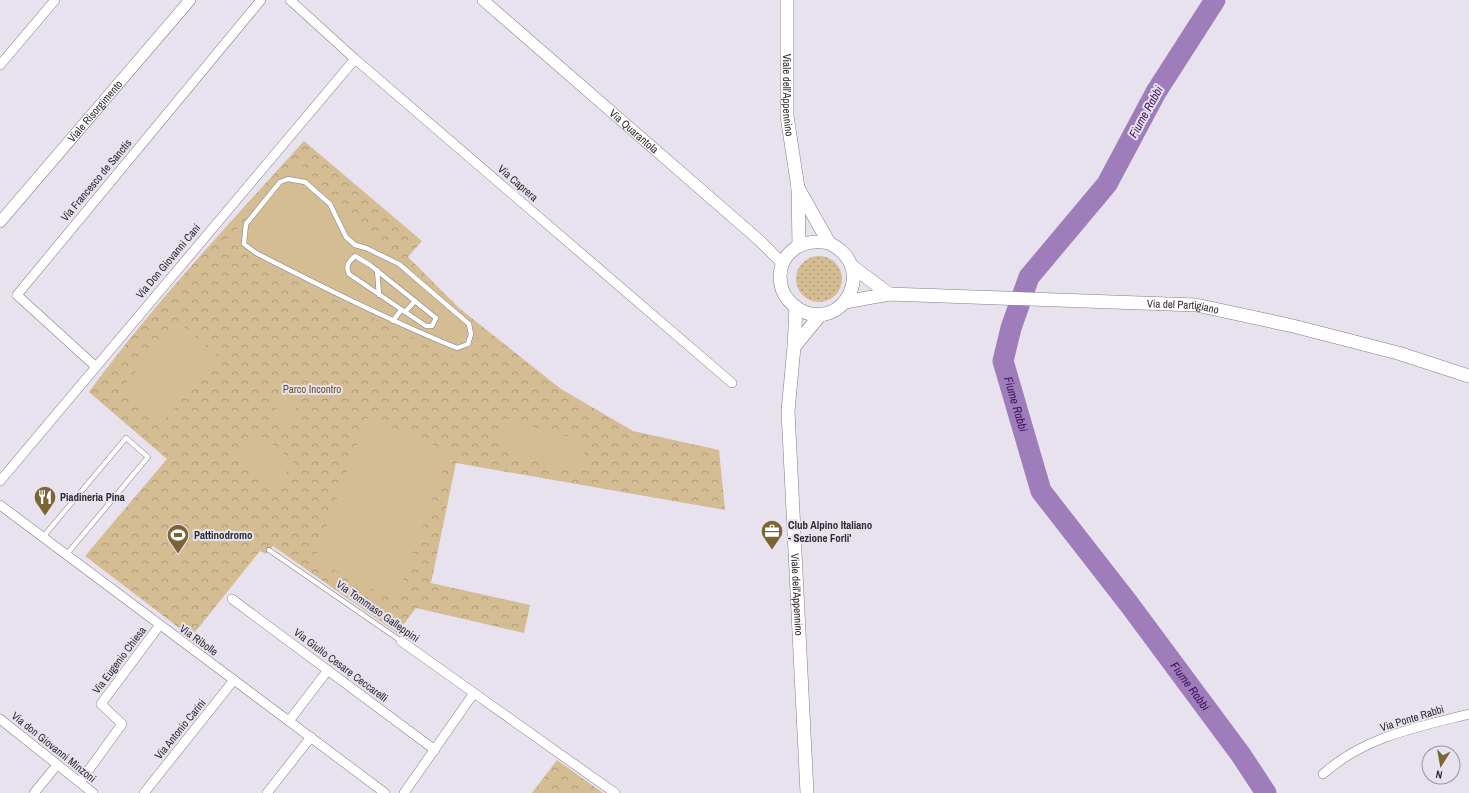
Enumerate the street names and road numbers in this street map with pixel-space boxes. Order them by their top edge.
street label: Viale dell'Appennino [780,54,797,137]
street label: Viale Risorgimento [65,77,125,145]
street label: Via Quarantola [606,106,661,156]
street label: Via Francesco de Sanctis [57,136,135,224]
street label: Via Caprera [495,162,541,204]
street label: Via Don Giovanni Cani [133,221,203,301]
street label: Via del Partigiano [1147,296,1220,317]
street label: Viale dell'Appennino [788,553,806,636]
street label: Via Tommaso Galleppini [334,577,422,645]
street label: Via Ribolle [177,621,221,659]
street label: Via Eugenio Chiesa [89,624,149,696]
street label: Via Giulio Cesare Ceccarelli [291,625,391,705]
street label: Via Antonio Carini [151,696,209,762]
street label: Via Ponte Rabbi [1378,702,1446,734]
street label: Via don Giovanni Minzoni [9,709,99,785]

